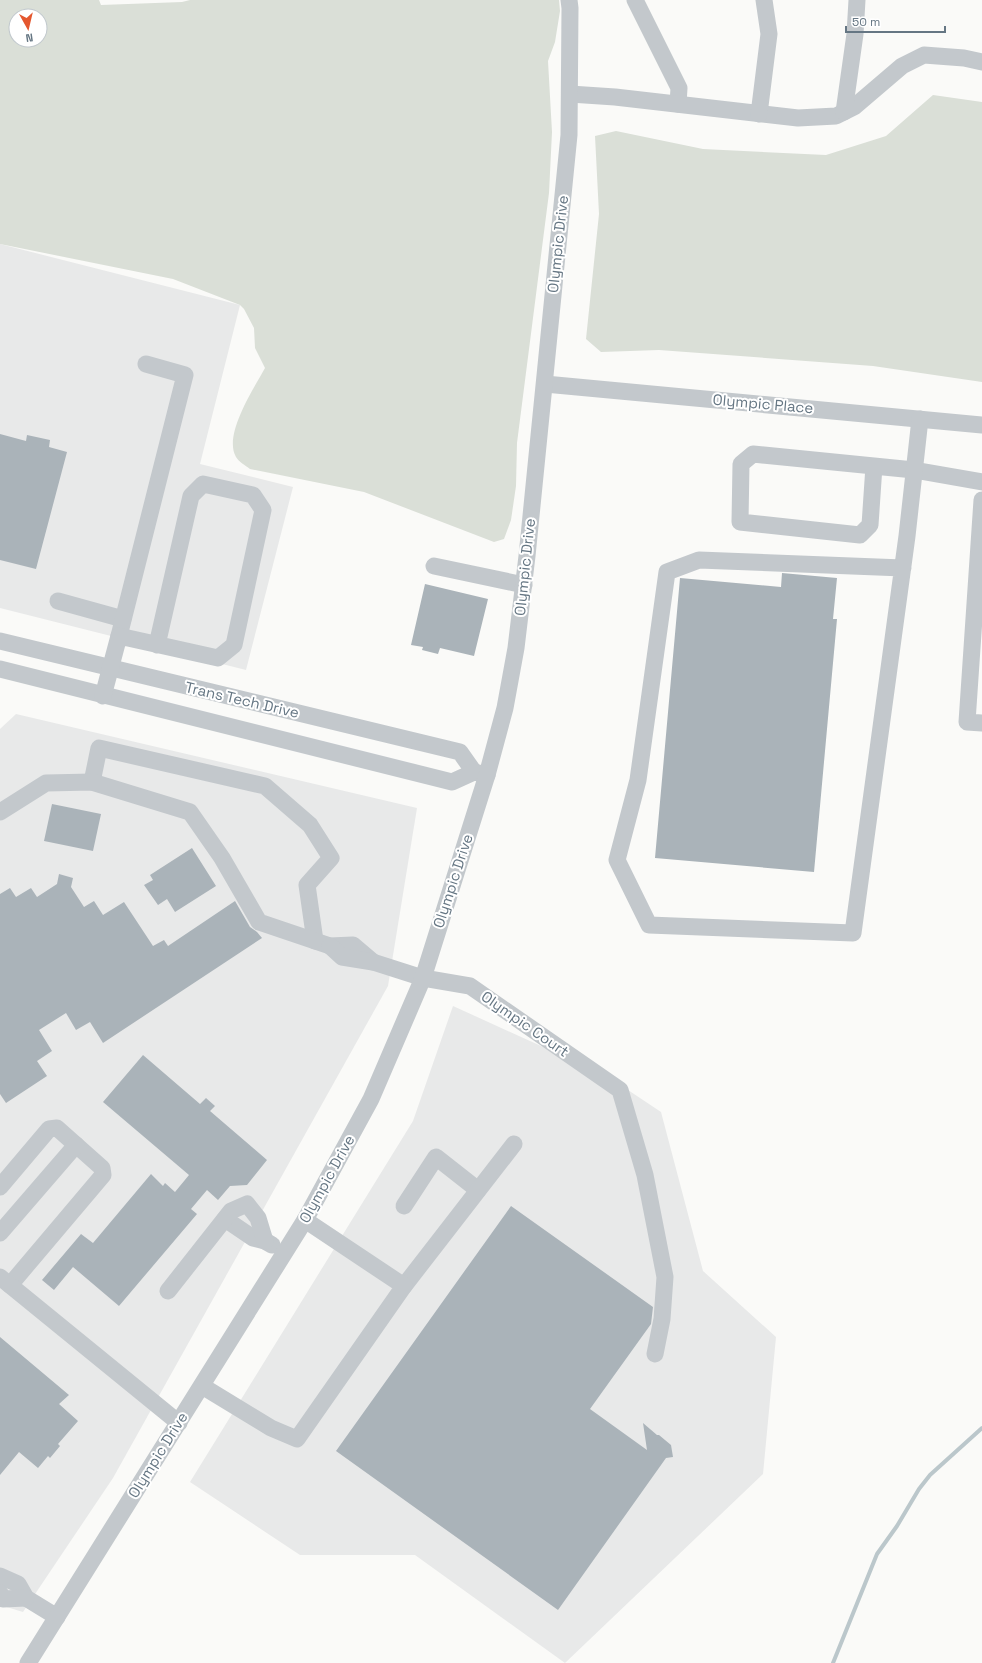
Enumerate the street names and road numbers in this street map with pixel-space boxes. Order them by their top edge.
street label: Olympic Drive [543,194,572,294]
street label: Olympic Place [712,390,814,417]
street label: Olympic Drive [510,517,539,617]
street label: Trans Tech Drive [183,677,301,722]
street label: Olympic Drive [428,831,477,930]
street label: Olympic Court [478,986,573,1061]
street label: Olympic Drive [295,1131,359,1226]
street label: Olympic Drive [124,1408,192,1501]

